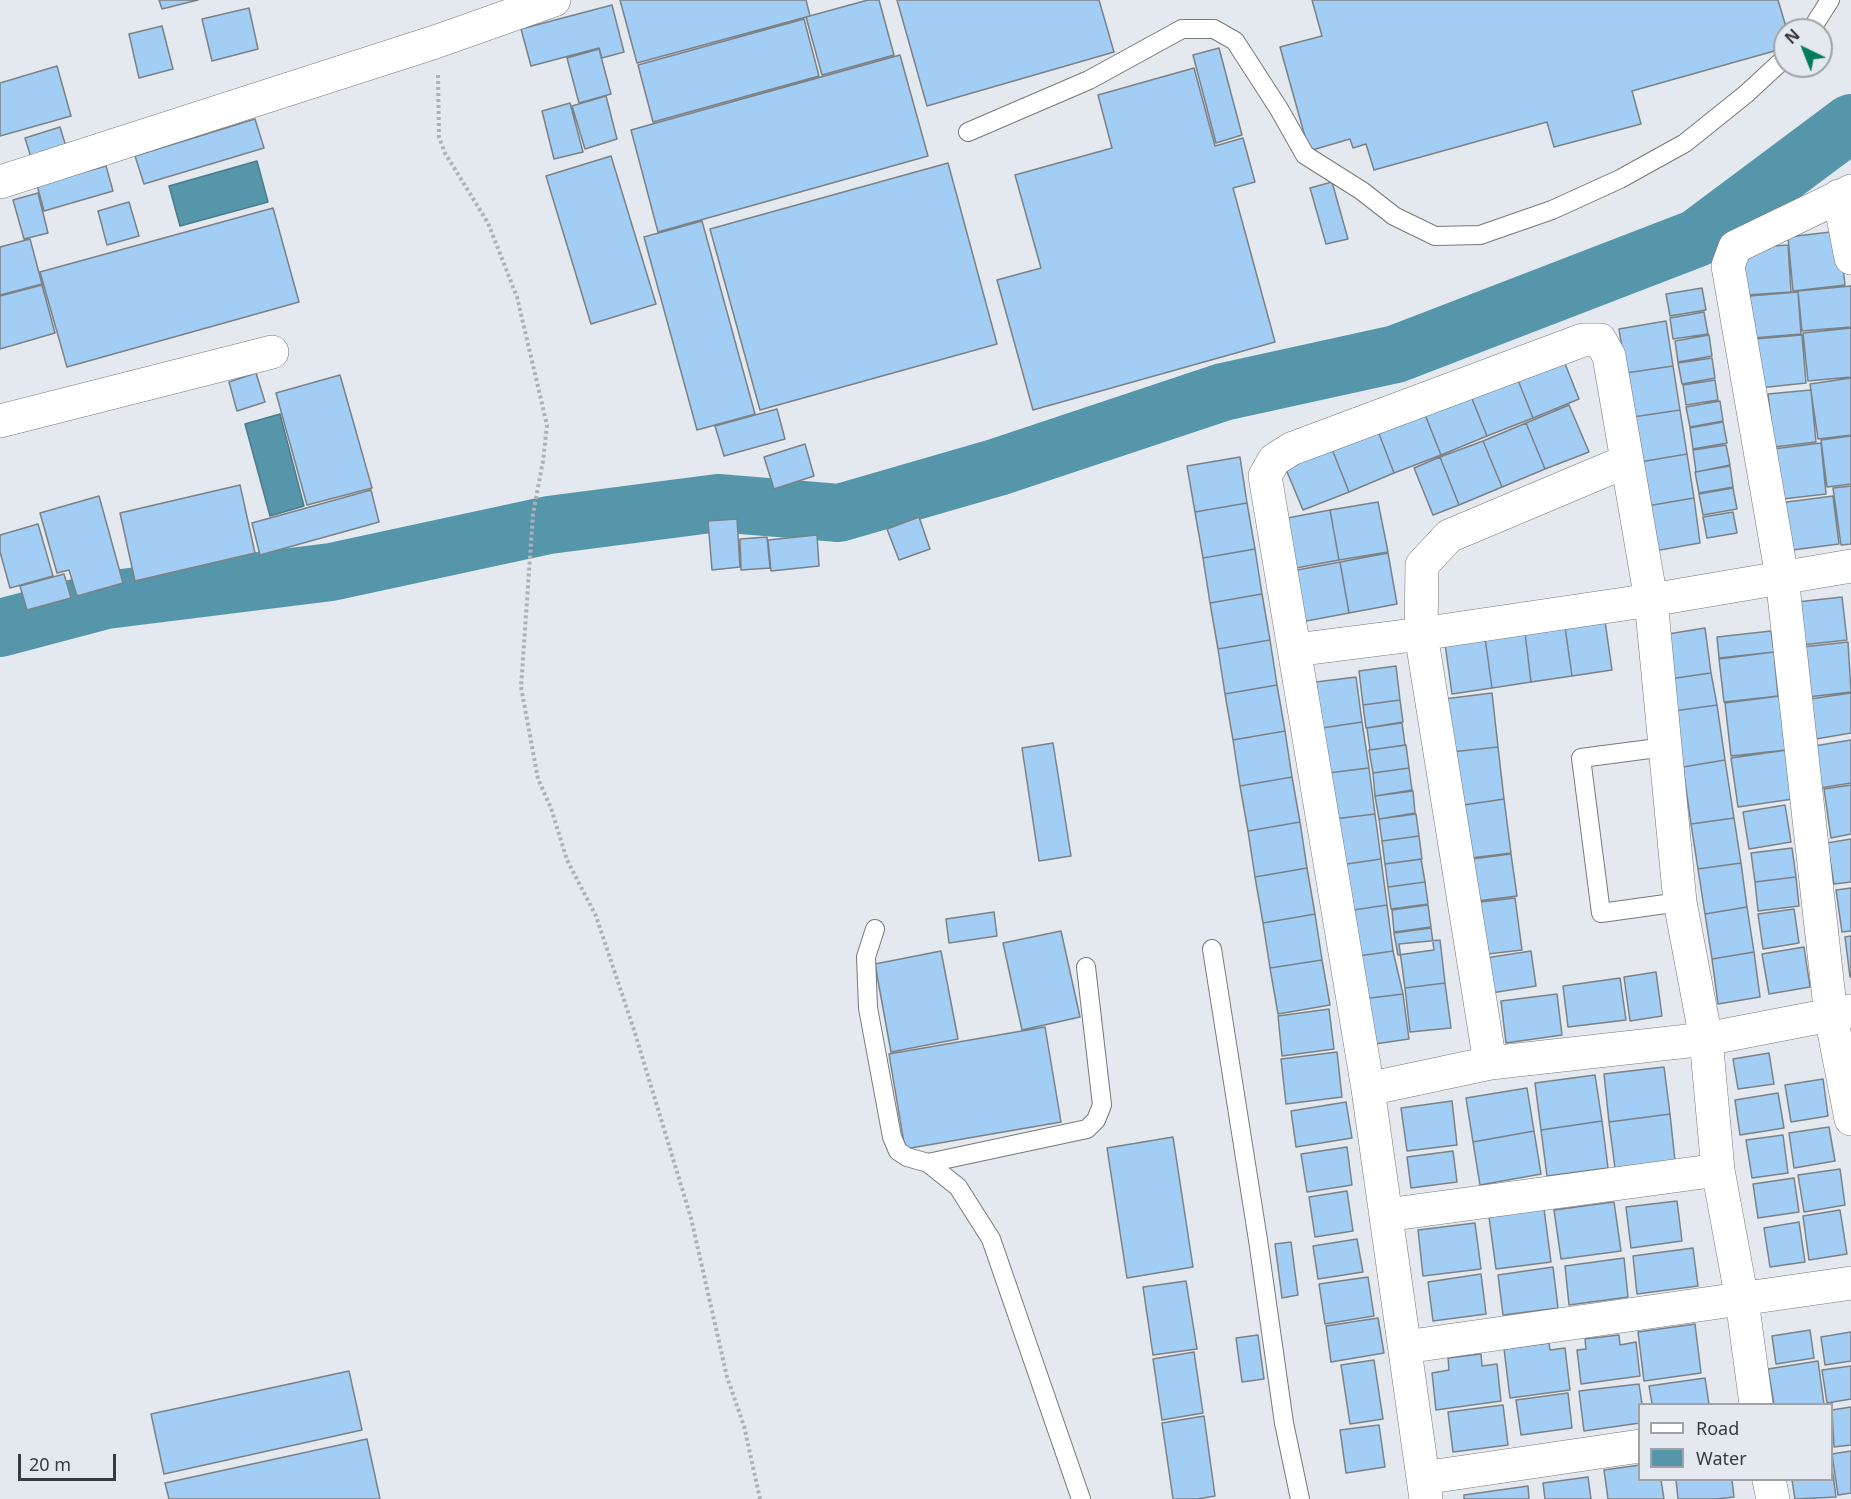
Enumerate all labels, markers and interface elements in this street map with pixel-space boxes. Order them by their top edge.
north arrow [1773,18,1833,78]
text: N [1780,24,1804,49]
legend [1638,1403,1833,1481]
text: Road [1696,1416,1739,1440]
scale bar [21,1442,118,1480]
text: Water [1696,1446,1747,1470]
text: 20 m [29,1452,71,1476]

